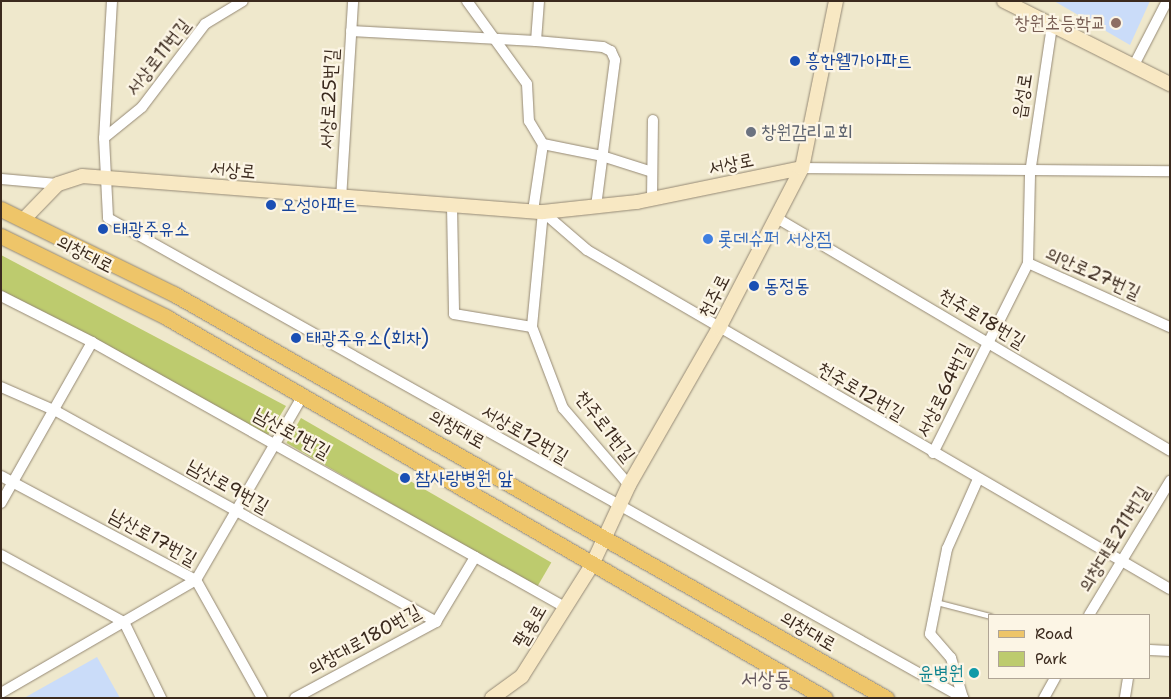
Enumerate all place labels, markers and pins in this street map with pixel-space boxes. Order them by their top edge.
place label: 창원초등학교 [1014,12,1106,34]
marker: 창원초등학교 [1110,17,1122,29]
place label: 흥한웰가아파트 [805,50,912,72]
marker: 흥한웰가아파트 [789,55,801,67]
place label: 창원감리교회 [761,121,853,143]
marker: 창원감리교회 [745,126,757,138]
place label: 오성아파트 [281,194,357,216]
marker: 오성아파트 [265,199,277,211]
place label: 태광주유소 [113,218,189,240]
marker: 태광주유소 [97,223,109,235]
place label: 롯데슈퍼 서상점 [718,228,832,250]
marker: 롯데슈퍼 서상점 [702,233,714,245]
place label: 동정동 [764,275,810,297]
marker: 동정동 [748,280,760,292]
place label: 태광주유소(회차) [306,327,429,349]
marker: 태광주유소(회차) [290,332,302,344]
place label: 참사랑병원 앞 [415,467,513,489]
marker: 참사랑병원 앞 [399,472,411,484]
place label: 윤병원 [918,662,964,684]
marker: 윤병원 [968,667,980,679]

